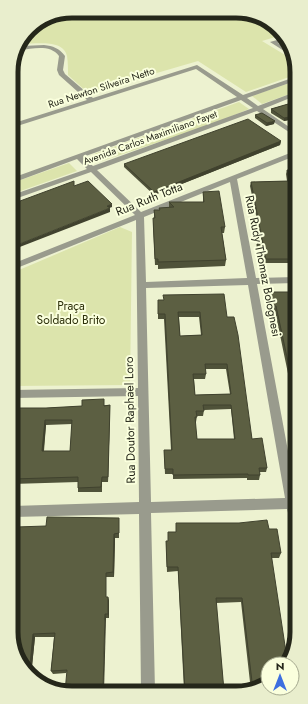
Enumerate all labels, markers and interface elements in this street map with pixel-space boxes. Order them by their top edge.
street label: Rua Newton Silveira Netto [46,63,157,112]
street label: Avenida Carlos Maximiliano Fayet [81,106,220,169]
street label: Rua Ruth Totta [113,177,185,221]
street label: Rua Rudy Thomaz Bolognesi [240,194,286,338]
park label: Praça Soldado Brito [37,297,106,329]
street label: Rua Doutor Raphael Loro [120,356,140,484]
north arrow [260,656,300,696]
text: N [276,658,284,674]

